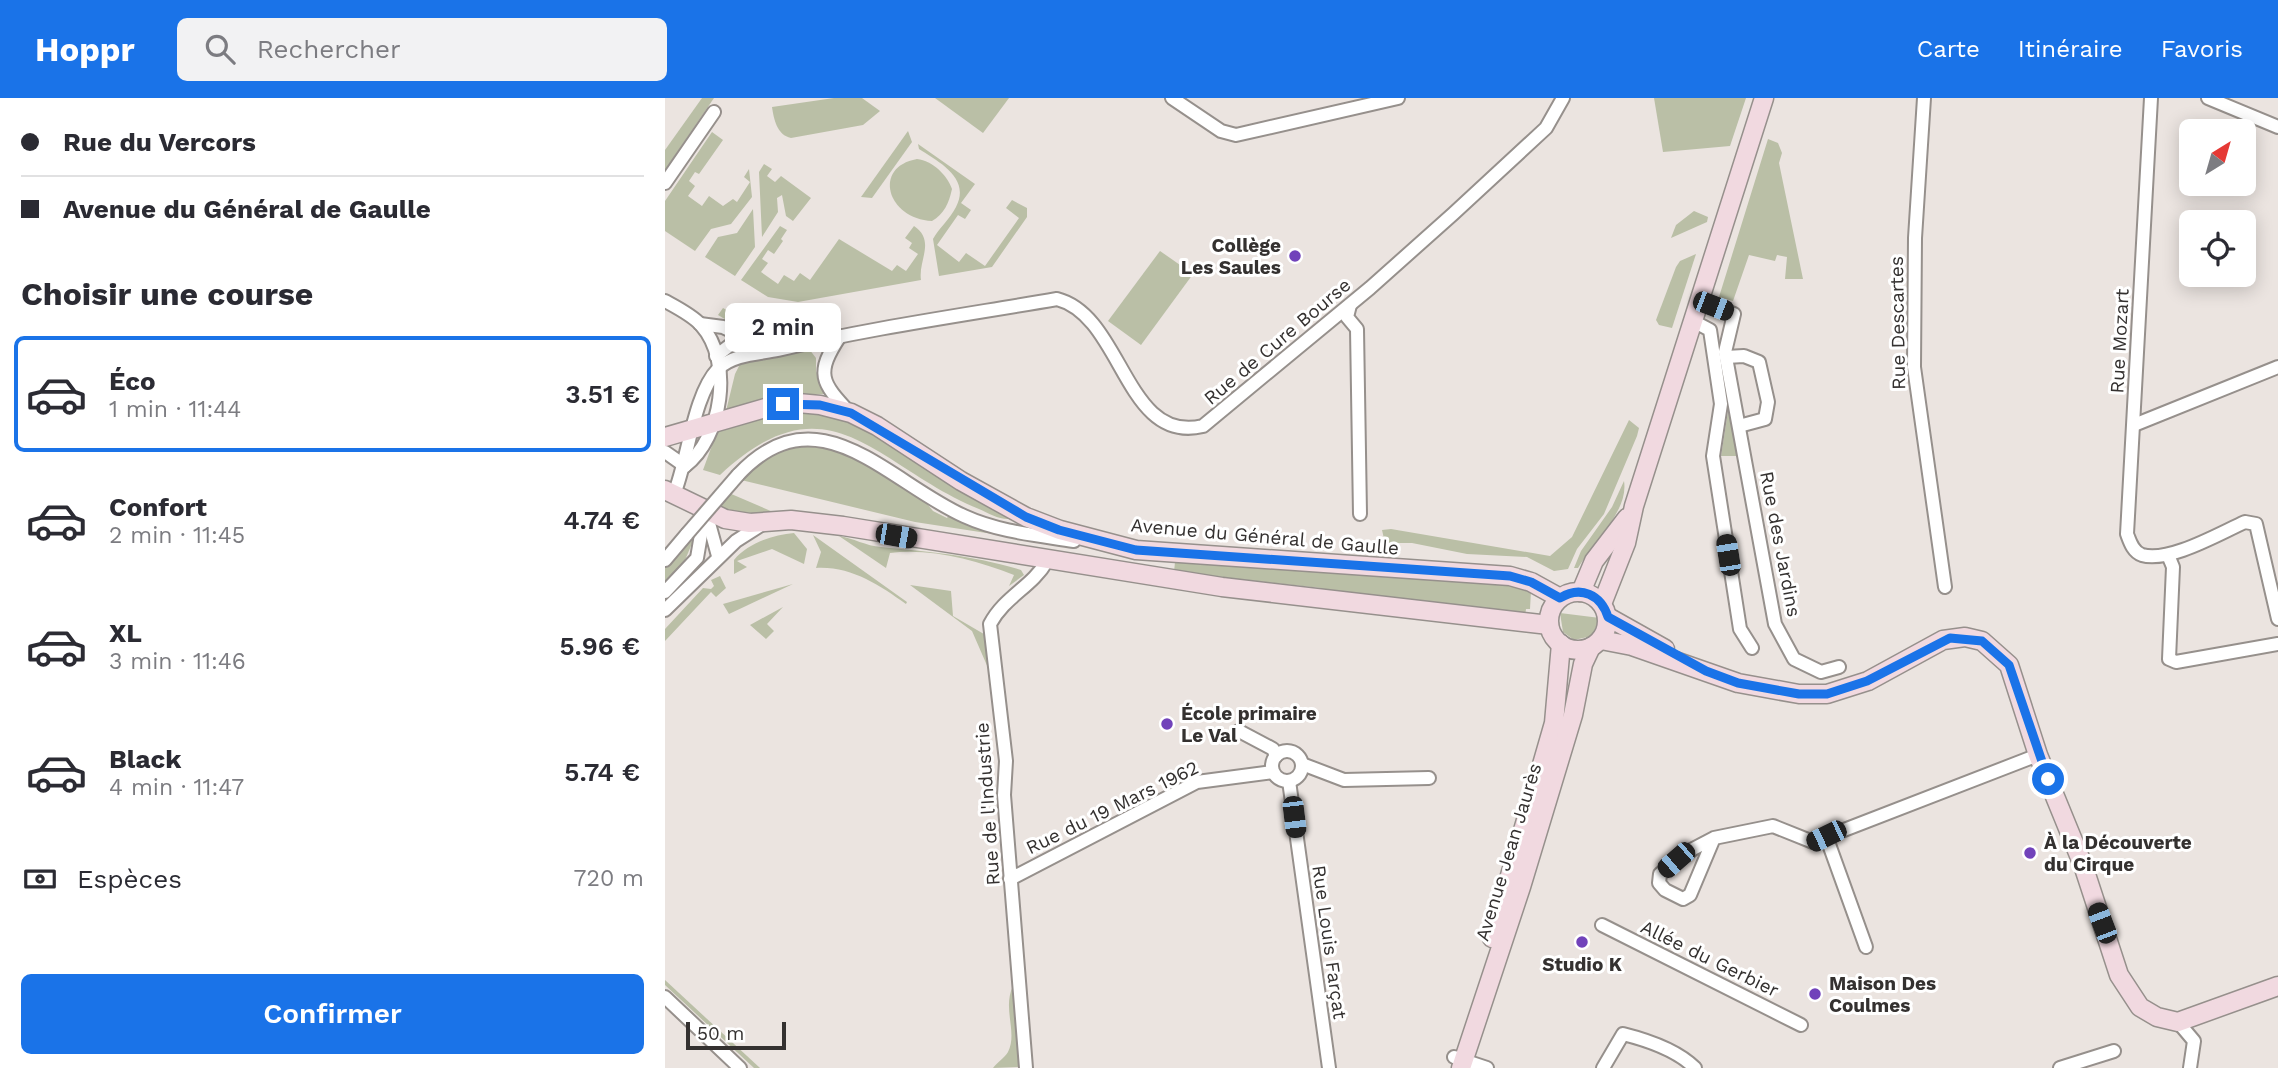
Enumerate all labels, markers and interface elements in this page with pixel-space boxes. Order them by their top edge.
search box [177,18,667,81]
text: Hoppr [35,30,135,69]
icon: search [201,30,239,68]
text: Rechercher [257,34,401,64]
text: Carte [1917,35,1980,63]
text: Itinéraire [2018,35,2123,63]
text: Favoris [2161,35,2243,63]
north arrow [2179,119,2256,196]
map controls [2179,119,2256,287]
text: Rue du Vercors [63,127,256,157]
text: Avenue du Général de Gaulle [63,194,431,224]
button: locate [2179,210,2256,287]
place label: Collège Les Saules [1181,234,1281,279]
marker: Collège Les Saules [1287,248,1303,264]
street label: Rue Descartes [1885,256,1910,390]
street label: Rue de Cure Bourse [1199,273,1355,409]
text: Choisir une course [21,275,313,313]
street label: Rue Mozart [2105,288,2134,394]
car [1690,289,1737,323]
callout: 2 min [725,302,841,352]
text: 2 min [751,314,815,341]
icon: car [25,363,88,426]
text: Éco [109,366,156,396]
text: 3.51 € [565,379,640,409]
route end [767,388,799,420]
text: 1 min · 11:44 [109,396,241,423]
street label: Rue des Jardins [1755,469,1806,619]
icon: car [25,489,88,552]
text: Confort [109,492,207,522]
text: 4.74 € [563,505,640,535]
street label: Avenue du Général de Gaulle [1130,513,1400,560]
text: 2 min · 11:45 [109,522,245,549]
car [874,522,919,550]
car [1715,533,1742,577]
icon: car [25,615,88,678]
text: XL [109,618,142,648]
text: 5.96 € [559,631,640,661]
text: 3 min · 11:46 [109,648,246,675]
place label: École primaire Le Val [1181,702,1317,747]
marker: École primaire Le Val [1159,716,1175,732]
street label: Rue de l'Industrie [970,722,1005,886]
icon: car [25,741,88,804]
text: Black [109,744,181,774]
street label: Rue du 19 Mars 1962 [1022,756,1202,859]
text: 5.74 € [564,757,640,787]
street label: Avenue Jean Jaurès [1470,760,1546,944]
route start [2032,763,2064,795]
text: 4 min · 11:47 [109,774,244,801]
car [1282,795,1307,839]
car [1803,817,1850,855]
place label: À la Découverte du Cirque [2044,831,2192,876]
car [1654,838,1699,882]
marker: À la Découverte du Cirque [2022,845,2038,861]
icon: cash [21,860,59,898]
text: Espèces [77,864,182,894]
street label: Rue Louis Farçat [1307,864,1352,1021]
text: 720 m [574,865,644,892]
car [2085,900,2120,946]
street label: Allée du Gerbier [1637,915,1783,1002]
marker: Studio K [1574,934,1590,950]
place label: Studio K [1542,953,1622,976]
place label: Maison Des Coulmes [1829,972,1936,1017]
button: Confirmer [21,974,644,1054]
marker: Maison Des Coulmes [1807,986,1823,1002]
scale bar [686,1019,786,1051]
text: 50 m [697,1022,744,1045]

